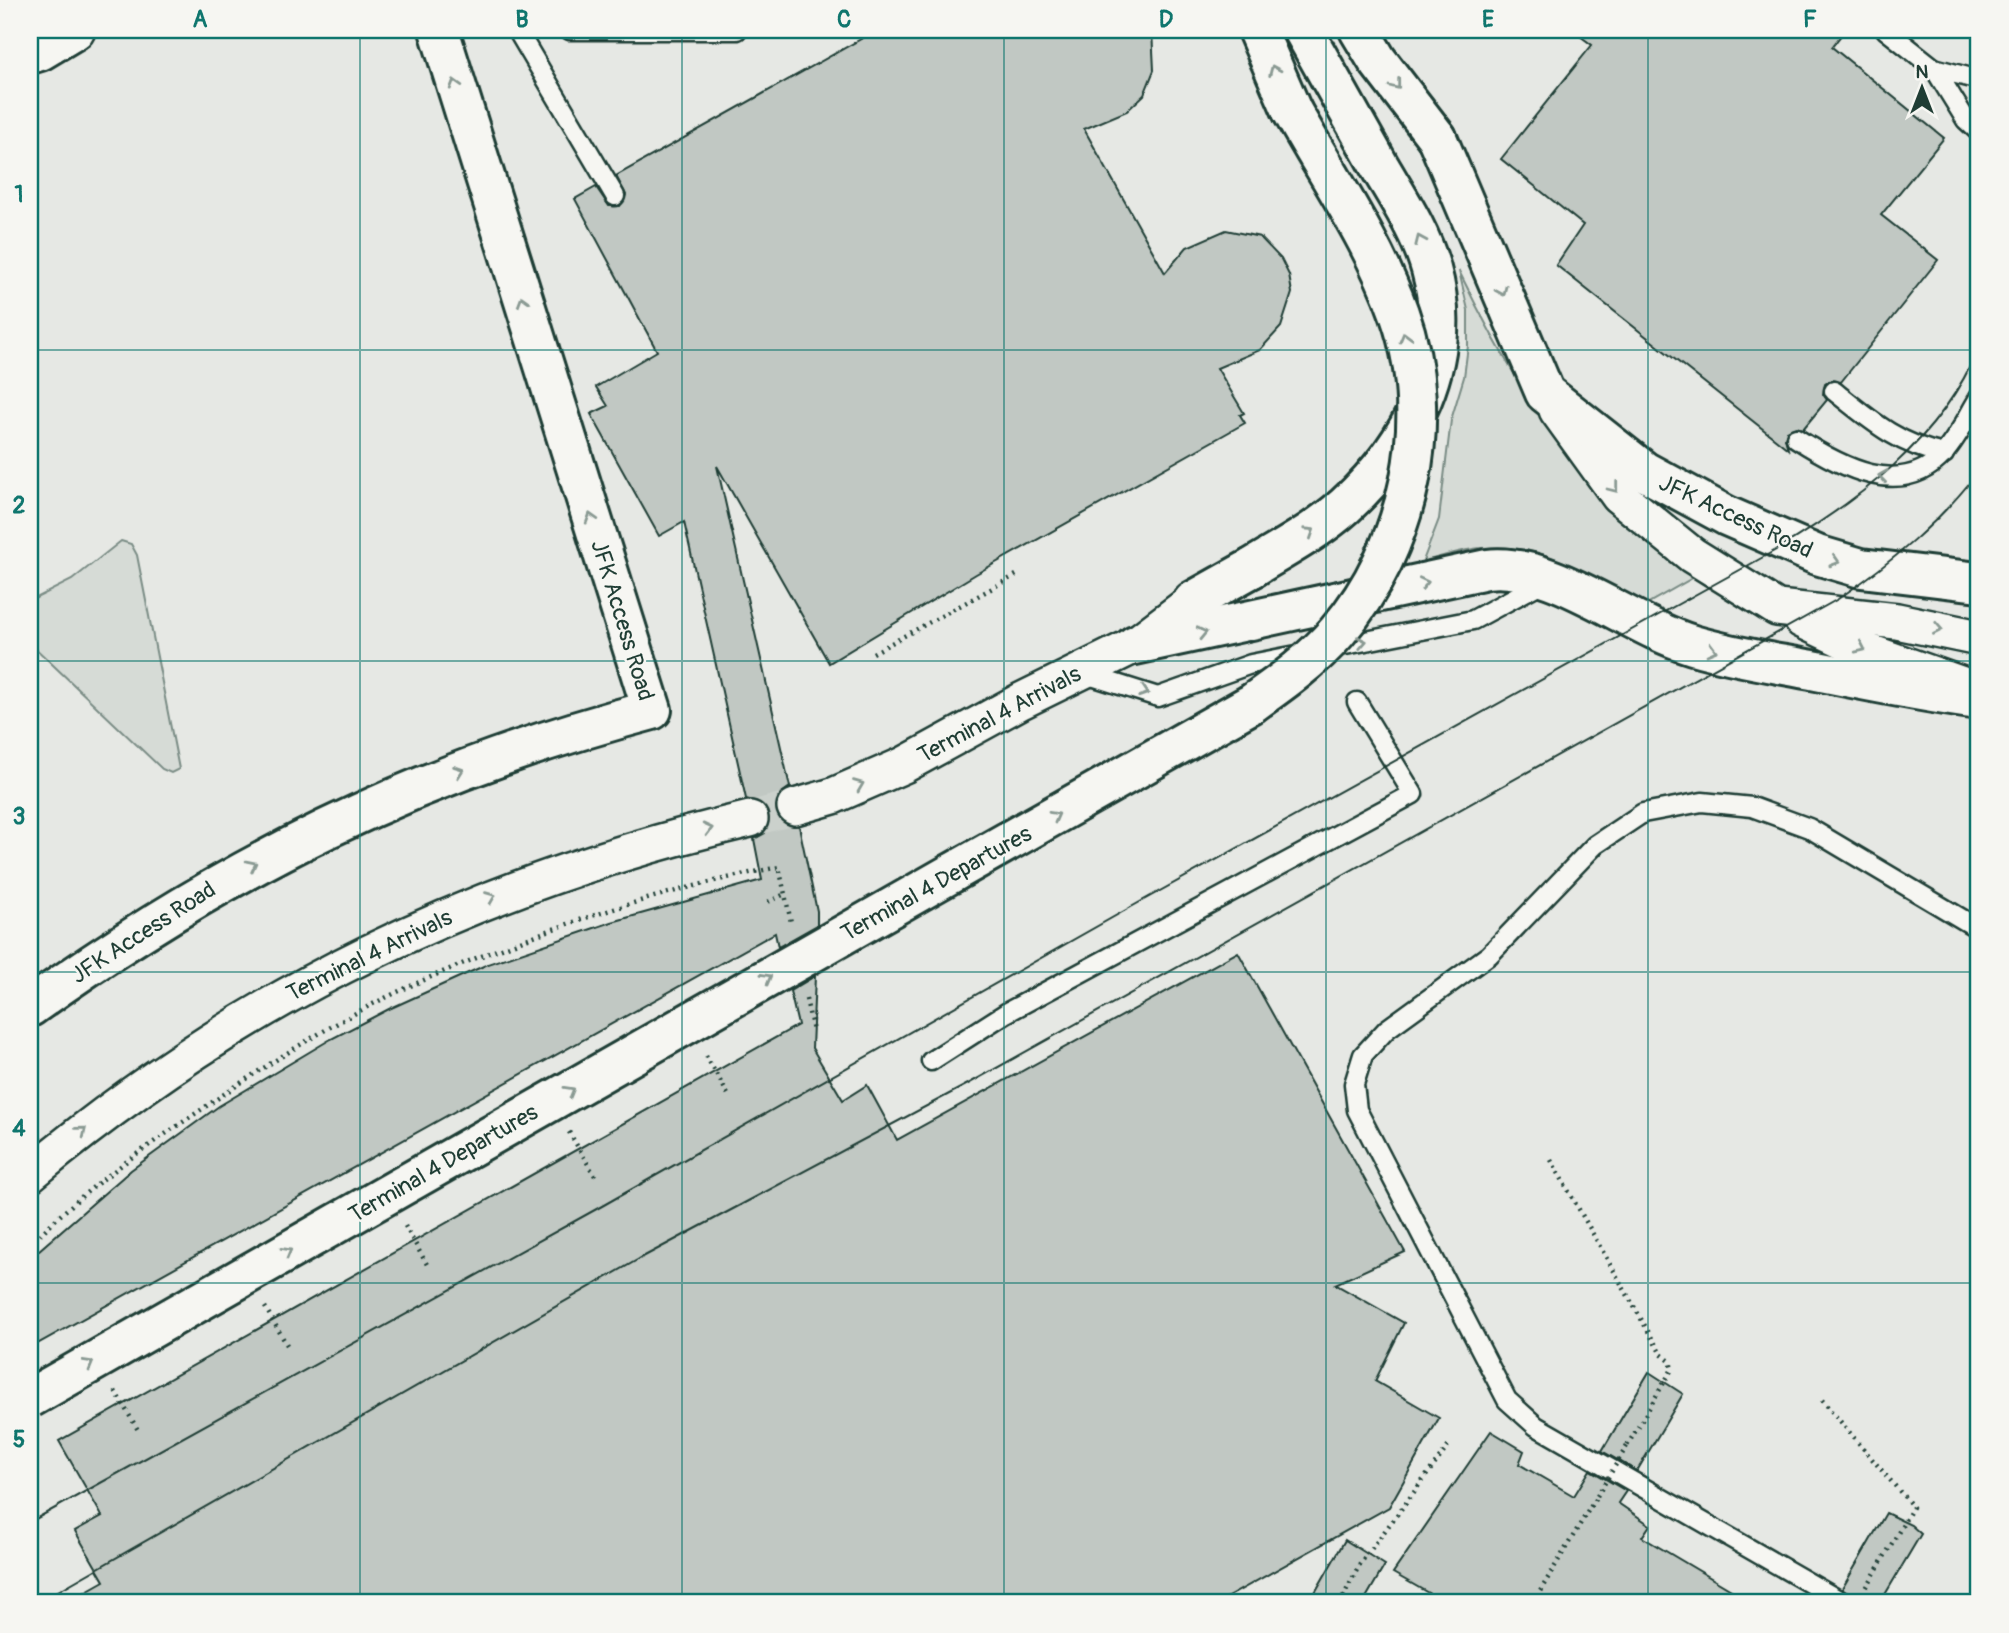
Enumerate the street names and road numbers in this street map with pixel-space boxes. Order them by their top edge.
street label: JFK Access Road [1654,468,1817,565]
street label: JFK Access Road [584,536,661,704]
street label: Terminal 4 Arrivals [913,659,1086,770]
street label: Terminal 4 Departures [836,819,1037,948]
street label: JFK Access Road [66,875,221,990]
street label: Terminal 4 Arrivals [282,903,457,1008]
street label: Terminal 4 Departures [344,1098,543,1229]

